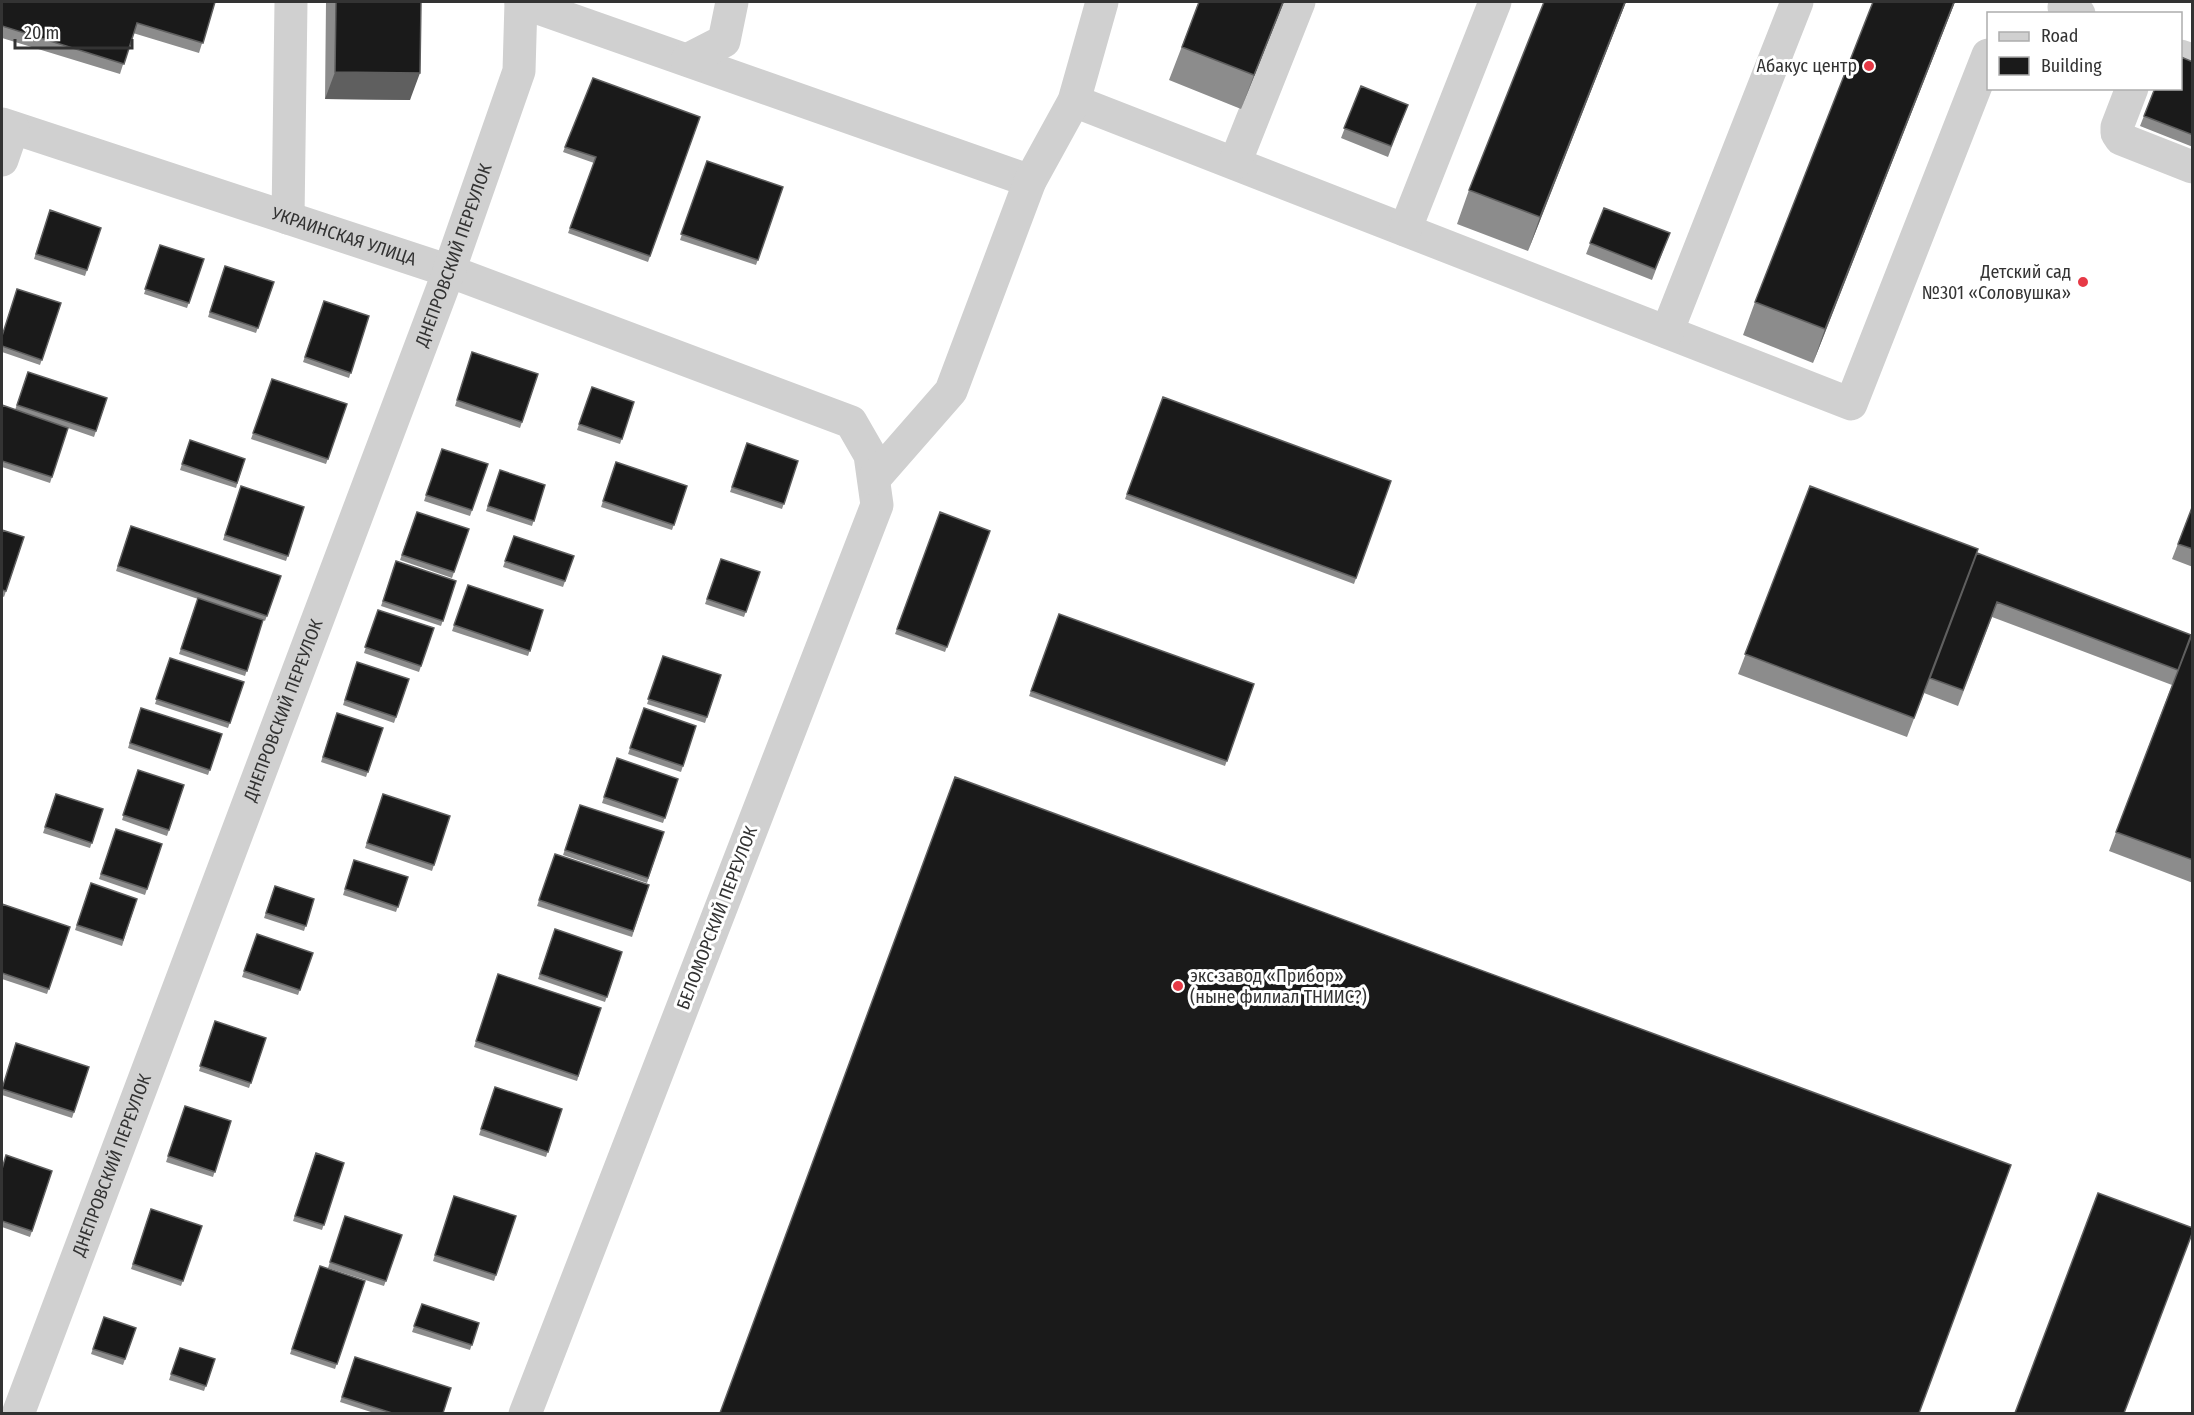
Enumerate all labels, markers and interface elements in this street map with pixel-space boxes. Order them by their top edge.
scale bar [15,12,132,50]
legend [1987,12,2182,90]
text: 20 m [24,22,59,44]
text: Road [2041,25,2078,47]
place label: Абакус центр [1756,55,1857,77]
text: Building [2041,55,2102,77]
marker: Абакус центр [1862,59,1876,73]
street label: ДНЕПРОВСКИЙ ПЕРЕУЛОК [410,160,497,351]
street label: УКРАИНСКАЯ УЛИЦА [268,202,419,271]
place label: Детский сад №301 «Соловушка» [1922,261,2071,304]
marker: Детский сад №301 «Соловушка» [2076,275,2090,289]
street label: ДНЕПРОВСКИЙ ПЕРЕУЛОК [239,616,328,805]
street label: БЕЛОМОРСКИЙ ПЕРЕУЛОК [672,823,762,1013]
place label: экс завод «Прибор» (ныне филиал ТНИИС?) [1190,965,1367,1008]
marker: экс завод «Прибор» (ныне филиал ТНИИС?) [1171,979,1185,993]
street label: ДНЕПРОВСКИЙ ПЕРЕУЛОК [67,1071,156,1260]

